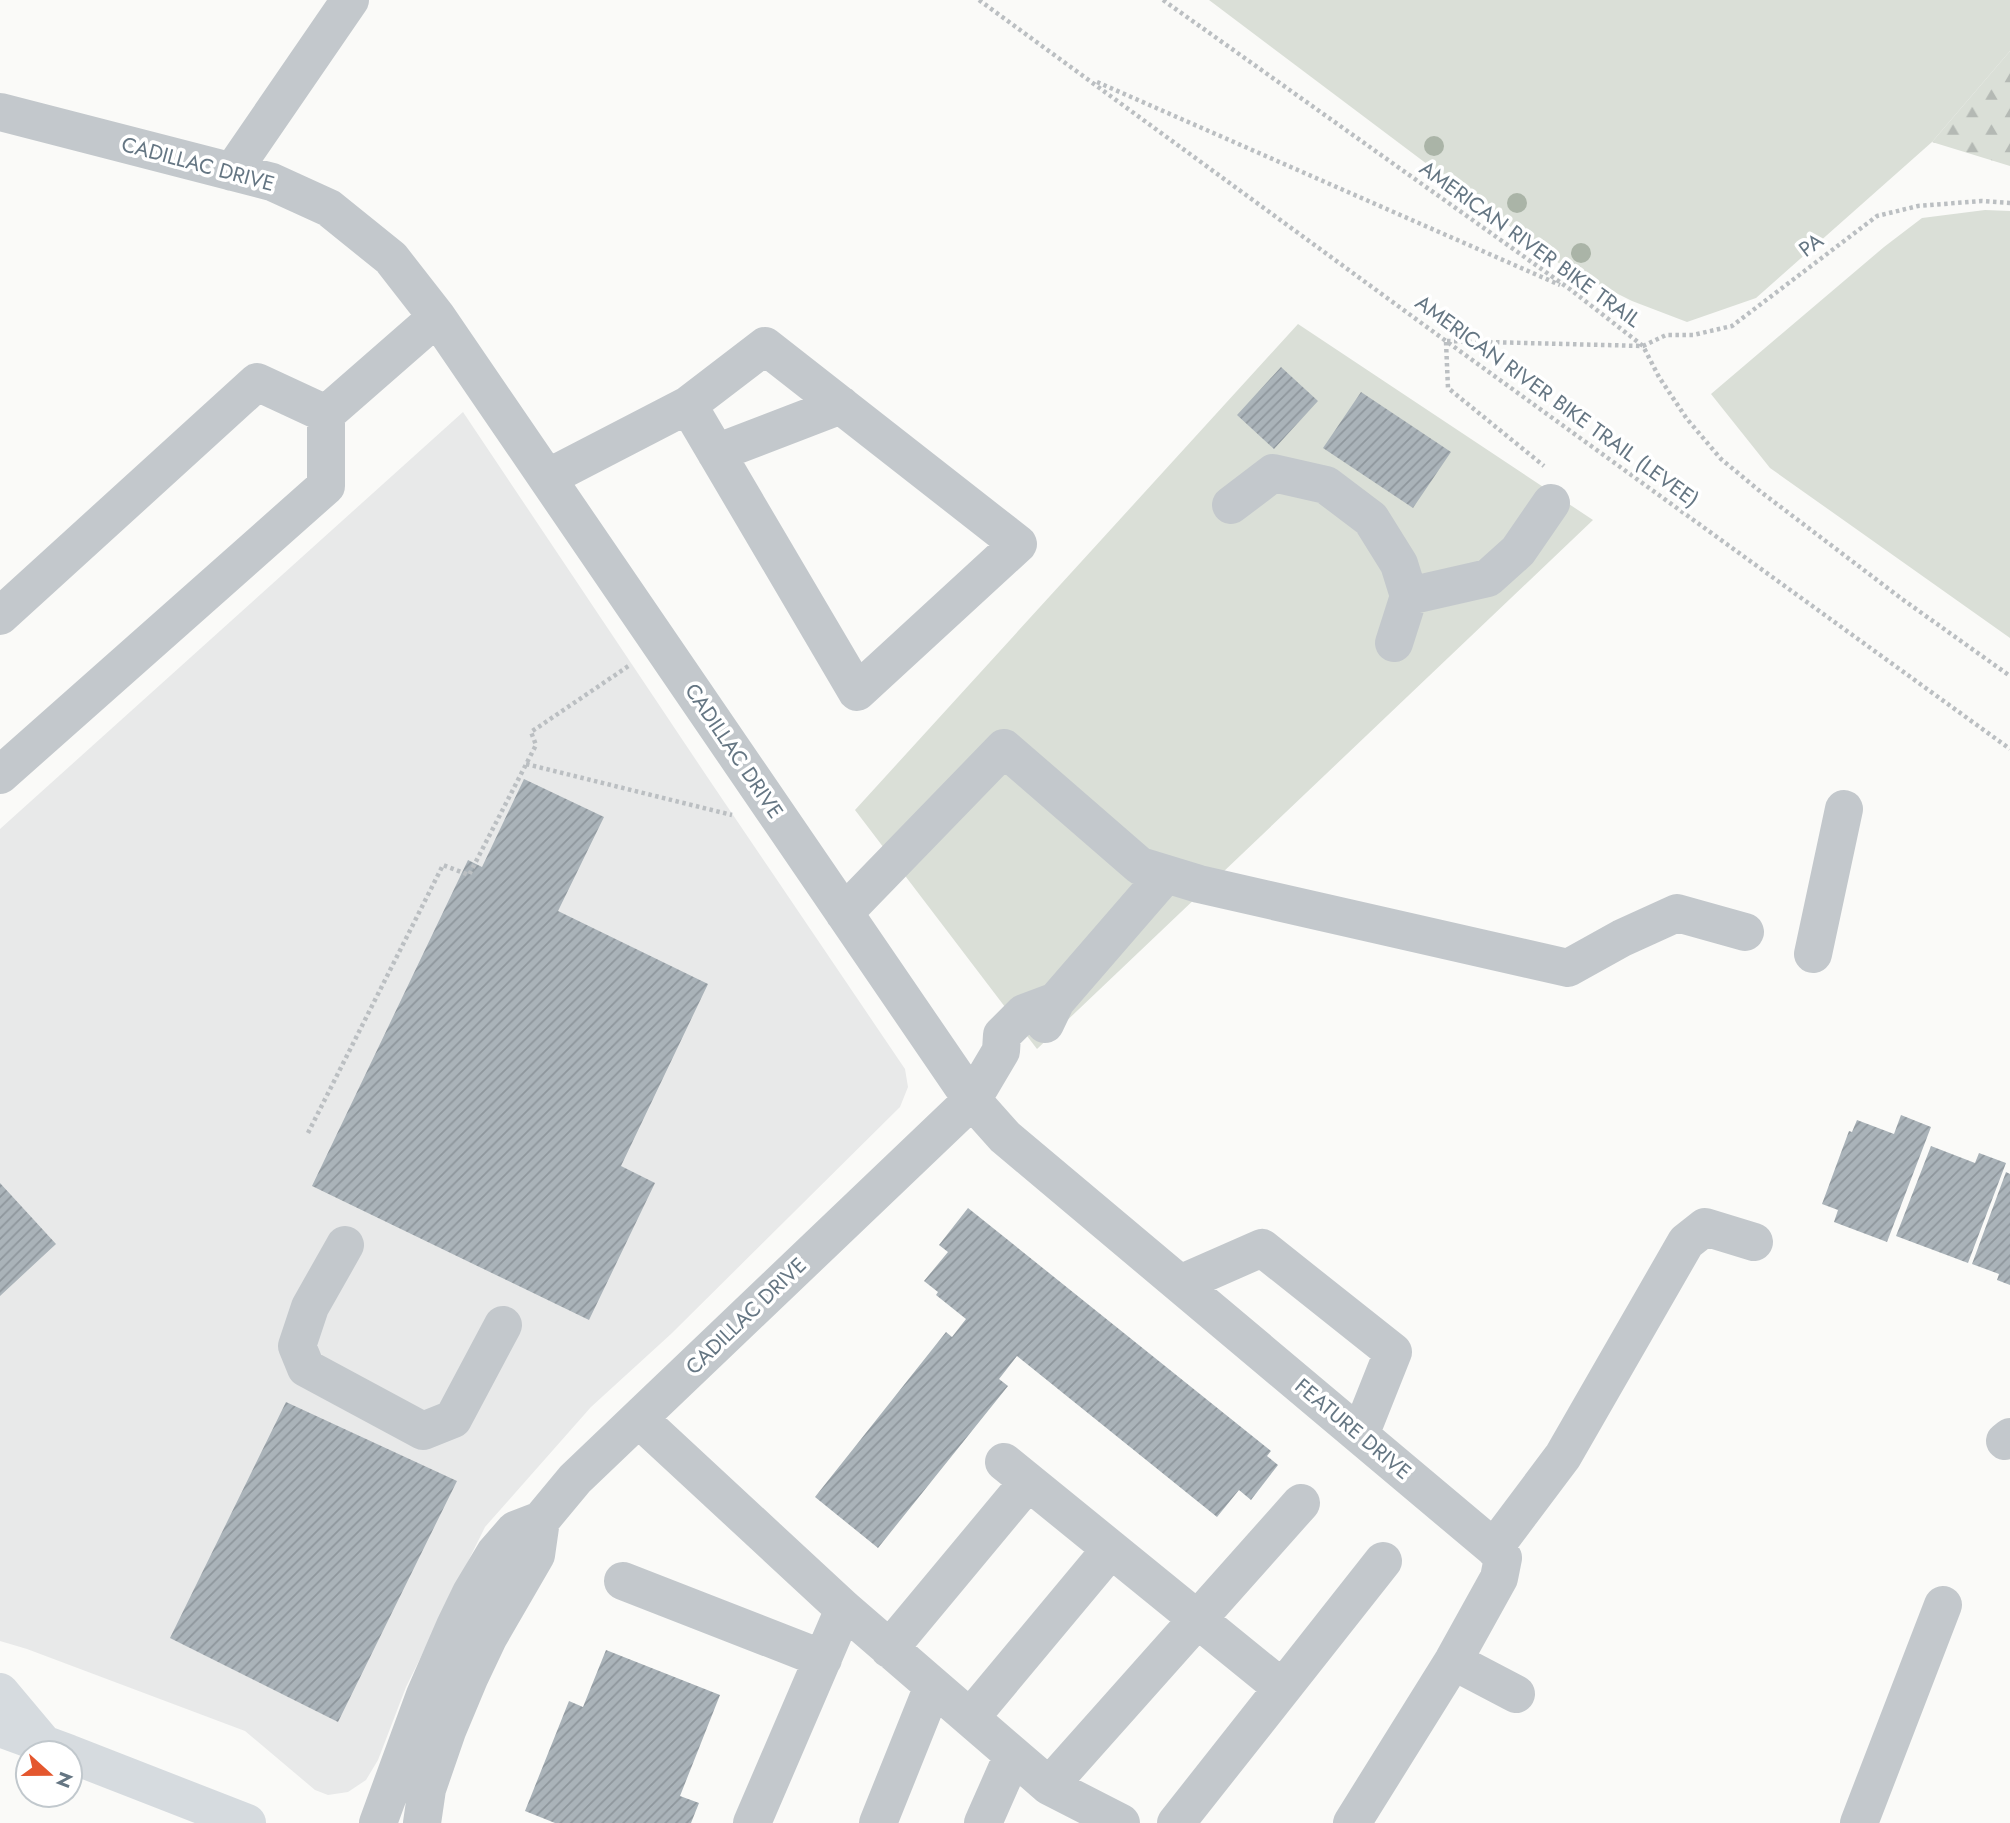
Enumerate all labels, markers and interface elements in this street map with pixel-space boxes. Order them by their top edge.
street label: CADILLAC DRIVE [118,129,278,199]
street label: AMERICAN RIVER BIKE TRAIL [1413,153,1647,335]
street label: PA [1792,226,1830,264]
street label: AMERICAN RIVER BIKE TRAIL (LEVEE) [1409,288,1705,514]
street label: CADILLAC DRIVE [678,677,790,825]
street label: CADILLAC DRIVE [679,1251,813,1381]
street label: FEATURE DRIVE [1288,1371,1418,1487]
north arrow [14,1739,84,1809]
text: N [49,1768,80,1792]

